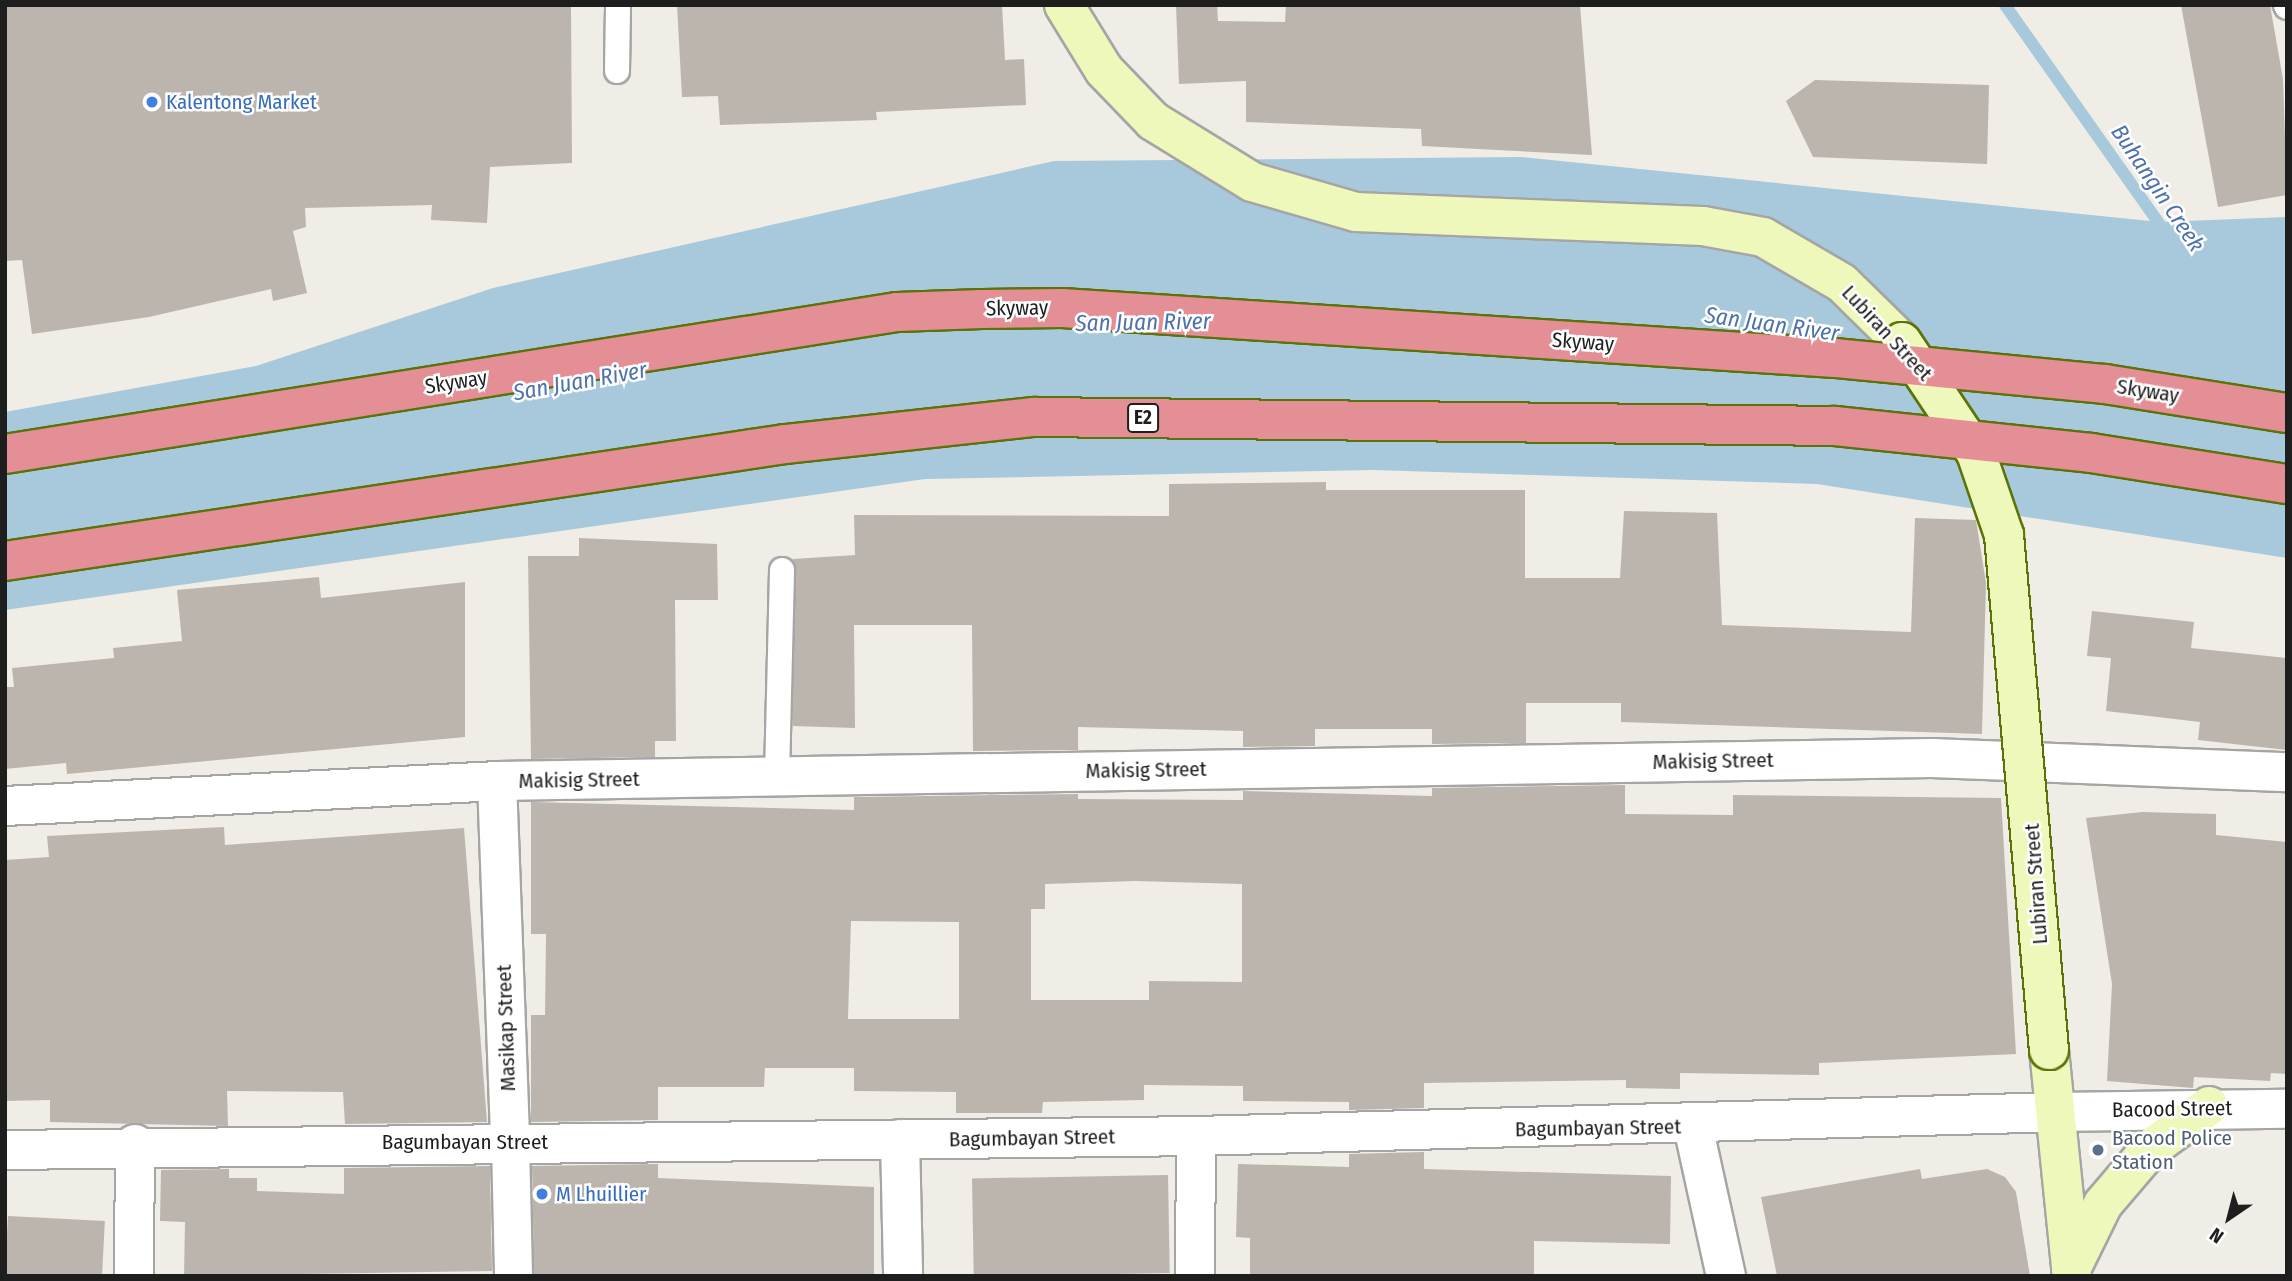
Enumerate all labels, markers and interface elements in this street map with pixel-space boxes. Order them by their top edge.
place label: Kalentong Market [166,89,317,115]
marker: Kalentong Market [144,94,160,110]
water label: Buhangin Creek [2105,119,2211,257]
street label: Lubiran Street [1837,280,1937,386]
street label: Skyway [986,295,1048,321]
water label: San Juan River [1703,301,1841,347]
water label: San Juan River [1075,307,1211,337]
street label: Skyway [1551,327,1615,357]
water label: San Juan River [511,356,649,406]
street label: Skyway [423,365,489,399]
street label: Skyway [2115,374,2181,408]
road number: E2 [1126,402,1160,434]
street label: Makisig Street [1652,747,1774,775]
street label: Makisig Street [1085,756,1207,784]
street label: Makisig Street [518,766,640,794]
street label: Lubiran Street [2019,823,2053,945]
street label: Masikap Street [491,964,521,1092]
street label: Bacood Street [2112,1095,2232,1123]
street label: Bagumbayan Street [1515,1114,1681,1142]
street label: Bagumbayan Street [949,1124,1115,1152]
place label: Bacood Police Station [2112,1125,2232,1175]
street label: Bagumbayan Street [382,1129,548,1155]
marker: Bacood Police Station [2090,1142,2106,1158]
place label: M Lhuillier [556,1181,646,1207]
north arrow [2194,1183,2264,1253]
marker: M Lhuillier [534,1186,550,1202]
text: N [2205,1223,2228,1248]

